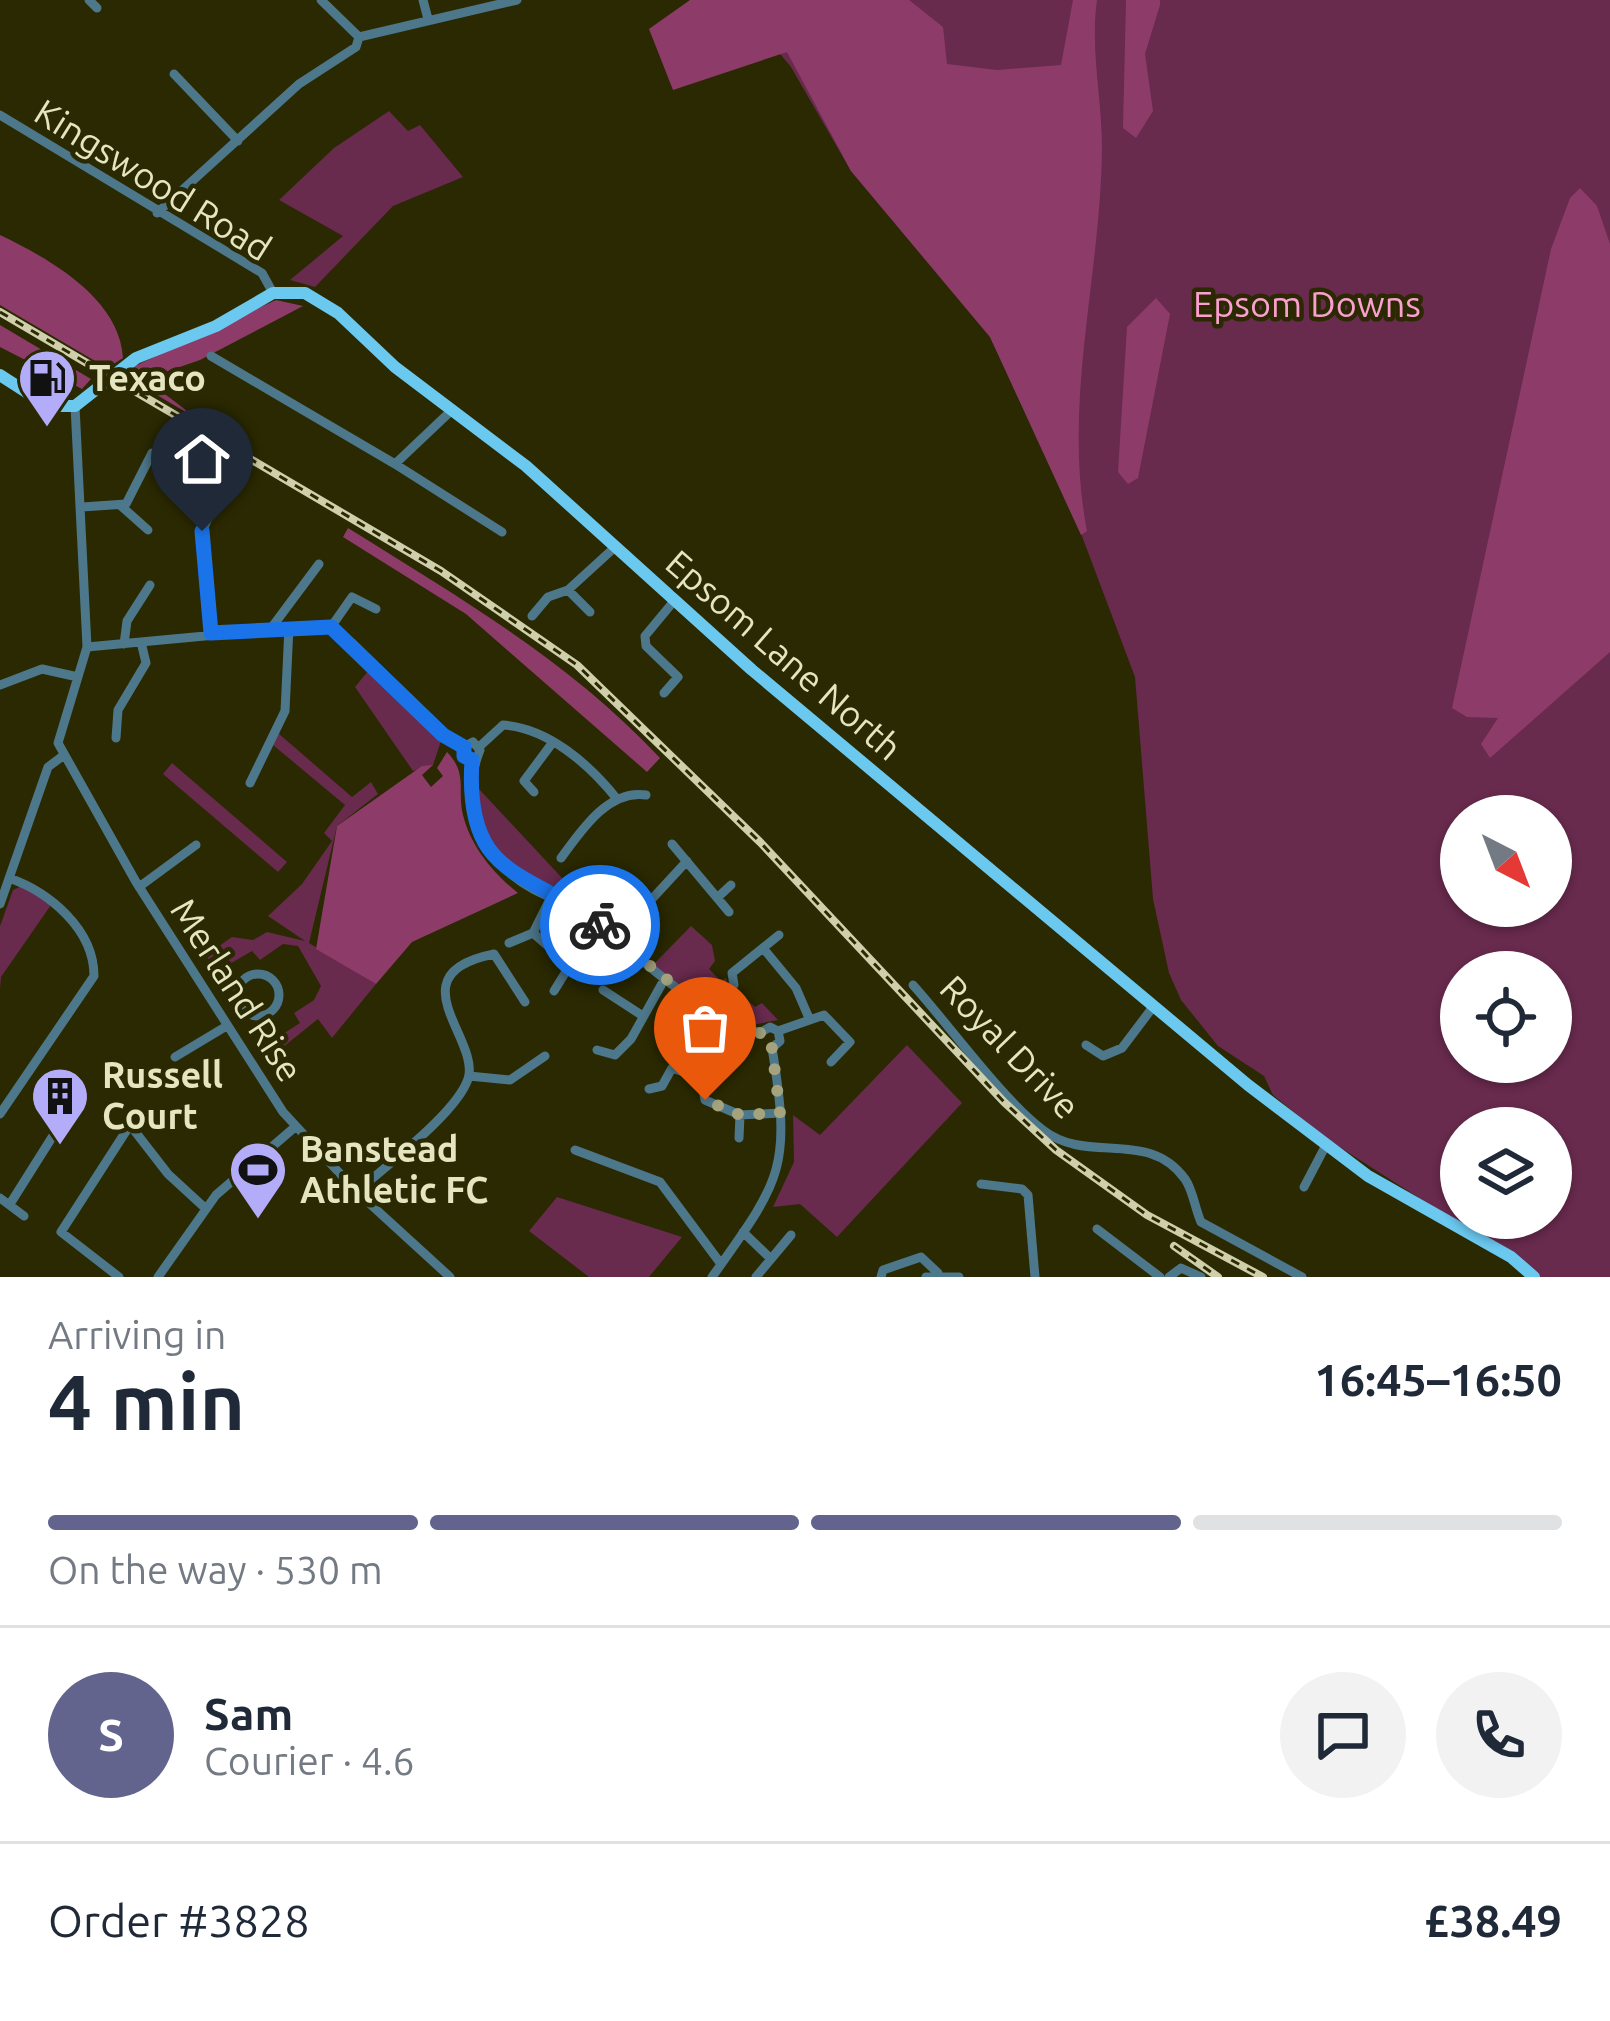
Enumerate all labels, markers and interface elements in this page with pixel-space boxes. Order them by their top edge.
street label: Kingswood Road [28,90,279,269]
park label: Epsom Downs [1193,283,1421,324]
fuel station icon: Texaco [16,347,78,429]
place label: Texaco [89,357,206,398]
pin [151,408,253,531]
icon: home [169,426,235,492]
street label: Epsom Lane North [658,541,910,768]
north arrow [1440,795,1572,927]
map controls [1440,795,1572,1239]
courier [540,865,660,985]
street label: Merland Rise [163,891,312,1089]
icon: bike [567,892,633,958]
button: locate [1440,951,1572,1083]
street label: Royal Drive [932,967,1088,1126]
pin [654,977,756,1100]
icon: bag [672,995,738,1061]
place label: Russell Court [102,1054,223,1136]
building icon: Russell Court [29,1065,91,1147]
button: layers [1440,1107,1572,1239]
place label: Banstead Athletic FC [300,1128,488,1210]
sports icon: Banstead Athletic FC [227,1139,289,1221]
text: Arriving in [48,1313,226,1356]
text: 16:45–16:50 [1314,1354,1562,1405]
text: 4 min [48,1357,245,1445]
text: On the way · 530 m [48,1548,383,1591]
button: chat [1280,1672,1406,1798]
button: phone [1436,1672,1562,1798]
text: Sam [204,1688,293,1739]
text: S [98,1709,124,1760]
text: Courier · 4.6 [204,1739,415,1782]
text: Order #3828 [48,1895,310,1946]
text: £38.49 [1424,1895,1562,1946]

